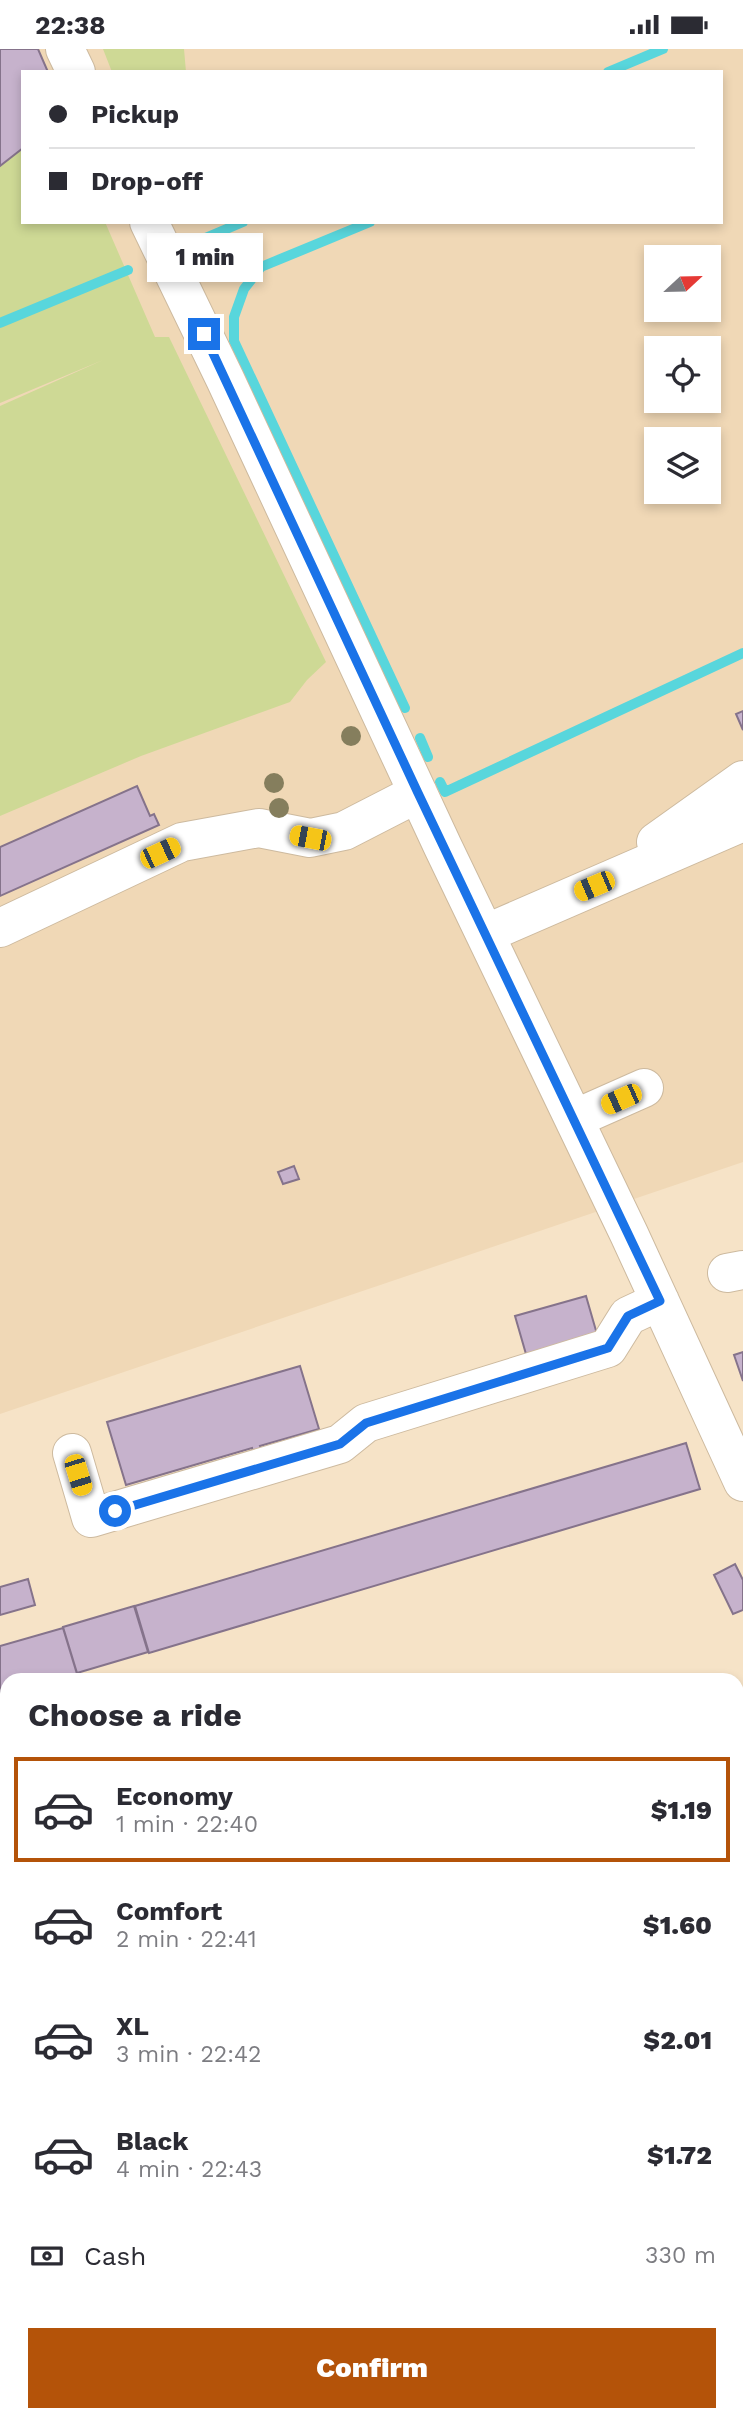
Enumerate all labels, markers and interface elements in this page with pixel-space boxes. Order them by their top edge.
text: 22:38 [35,10,106,40]
text: Pickup [91,99,179,129]
text: Drop-off [91,166,203,196]
callout: 1 min [146,233,262,281]
text: 1 min [175,244,235,271]
north arrow [644,245,721,322]
map controls [644,245,721,504]
route end [188,318,220,350]
button: locate [644,336,721,413]
button: layers [644,427,721,504]
car [288,824,333,852]
car [137,835,184,871]
car [571,868,618,904]
car [598,1081,645,1117]
car [62,1452,95,1498]
route start [99,1495,131,1527]
text: Choose a ride [28,1696,242,1734]
icon: car [32,1778,95,1841]
text: Economy [116,1781,233,1811]
text: $1.19 [651,1795,712,1825]
text: 1 min · 22:40 [116,1811,258,1838]
icon: car [32,1893,95,1956]
text: Comfort [116,1896,222,1926]
text: $1.60 [643,1910,712,1940]
text: 2 min · 22:41 [116,1926,257,1953]
icon: car [32,2008,95,2071]
text: XL [116,2011,149,2041]
text: $2.01 [643,2025,712,2055]
text: 3 min · 22:42 [116,2041,262,2068]
icon: car [32,2123,95,2186]
text: Black [116,2126,188,2156]
text: $1.72 [647,2140,712,2170]
text: 4 min · 22:43 [116,2156,262,2183]
icon: cash [28,2237,66,2275]
text: Cash [84,2241,146,2271]
text: 330 m [645,2242,716,2269]
button: Confirm [28,2328,716,2408]

